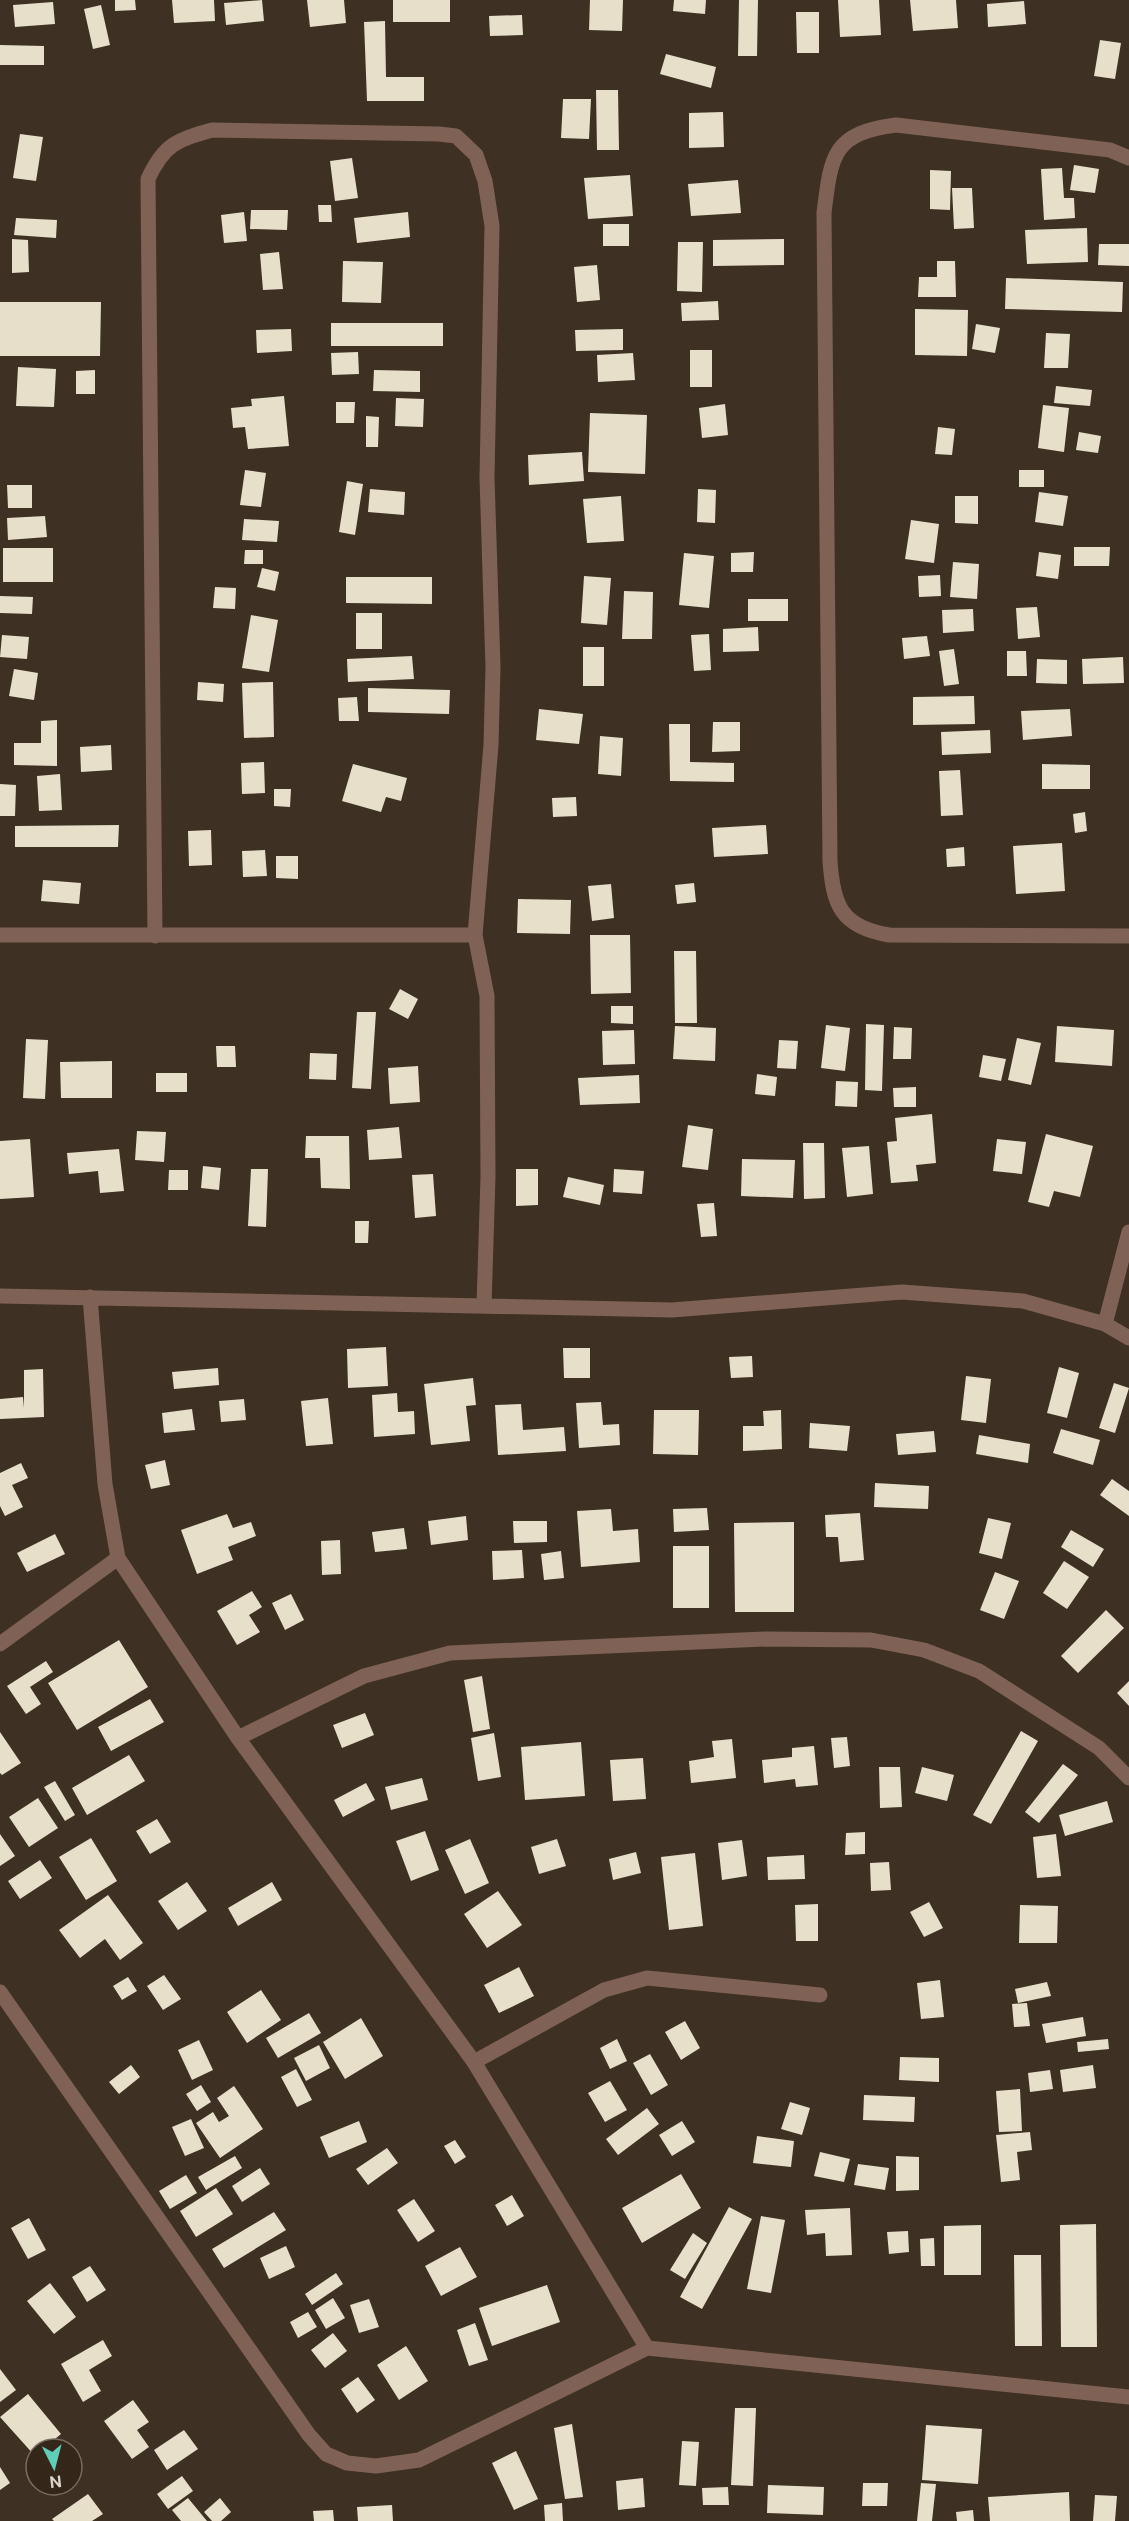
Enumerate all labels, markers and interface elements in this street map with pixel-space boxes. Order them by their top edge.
north arrow [24,2437,84,2497]
text: N [48,2471,63,2492]

